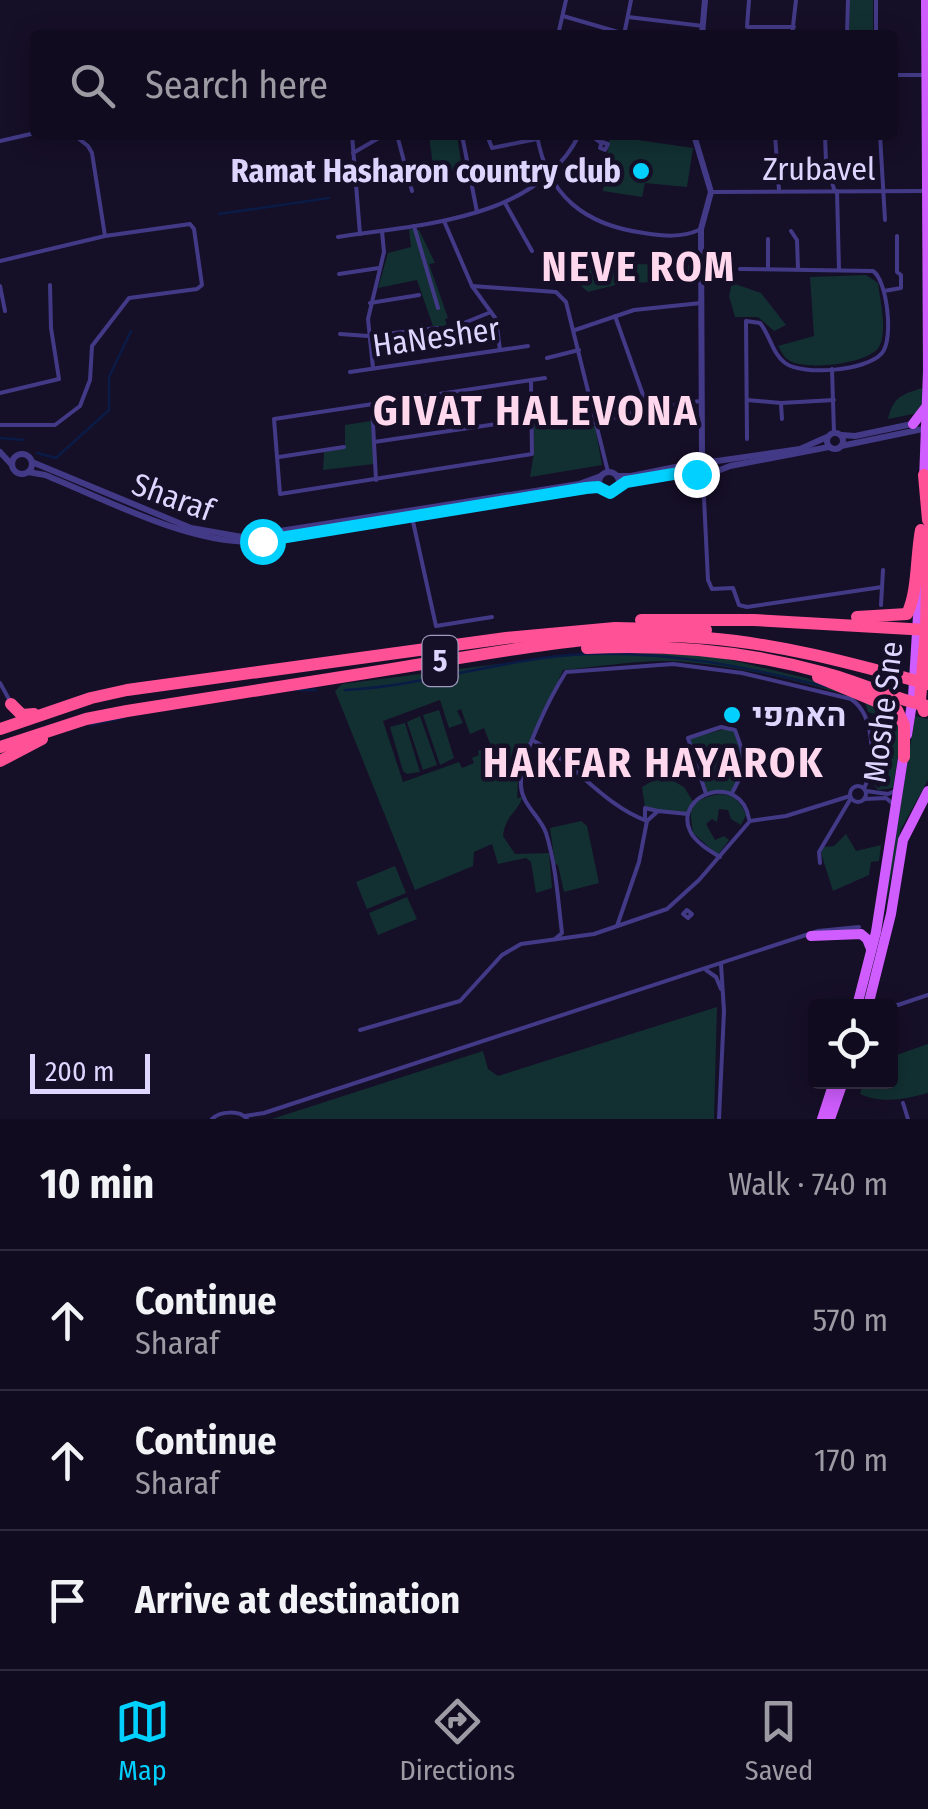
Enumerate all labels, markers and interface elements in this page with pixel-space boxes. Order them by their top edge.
search box [30,30,898,140]
icon: search [65,58,120,113]
text: Search here [145,62,328,108]
street label: Zrubavel [763,150,875,188]
place label: Ramat Hasharon country club [231,152,621,190]
marker: Ramat Hasharon country club [630,160,652,182]
district label: NEVE ROM [541,242,737,292]
street label: HaNesher [370,309,502,365]
district label: GIVAT HALEVONA [373,386,699,436]
route end [674,452,720,498]
street label: Sharaf [127,465,221,530]
route start [240,519,286,565]
road number: 5 [422,636,458,686]
street label: Moshe Sne [855,639,911,785]
place label: האמפי [752,696,846,734]
marker: האמפי [721,704,743,726]
district label: HAKFAR HAYAROK [483,738,825,788]
map controls [808,999,898,1089]
button: locate [808,999,898,1089]
scale bar [30,1049,150,1094]
text: 200 m [45,1055,115,1088]
text: 10 min [40,1159,154,1209]
text: Walk · 740 m [728,1165,888,1203]
text: Continue [135,1278,276,1324]
icon: ahead [40,1293,95,1348]
text: 570 m [813,1301,888,1339]
text: Sharaf [135,1324,219,1362]
text: Continue [135,1418,276,1464]
icon: ahead [40,1433,95,1488]
text: 170 m [814,1441,888,1479]
text: Sharaf [135,1464,219,1502]
icon: arrive [40,1573,95,1628]
text: Arrive at destination [135,1577,460,1623]
tab: Map [115,1694,170,1787]
tab: Directions [399,1694,515,1787]
tab: Saved [745,1694,813,1787]

